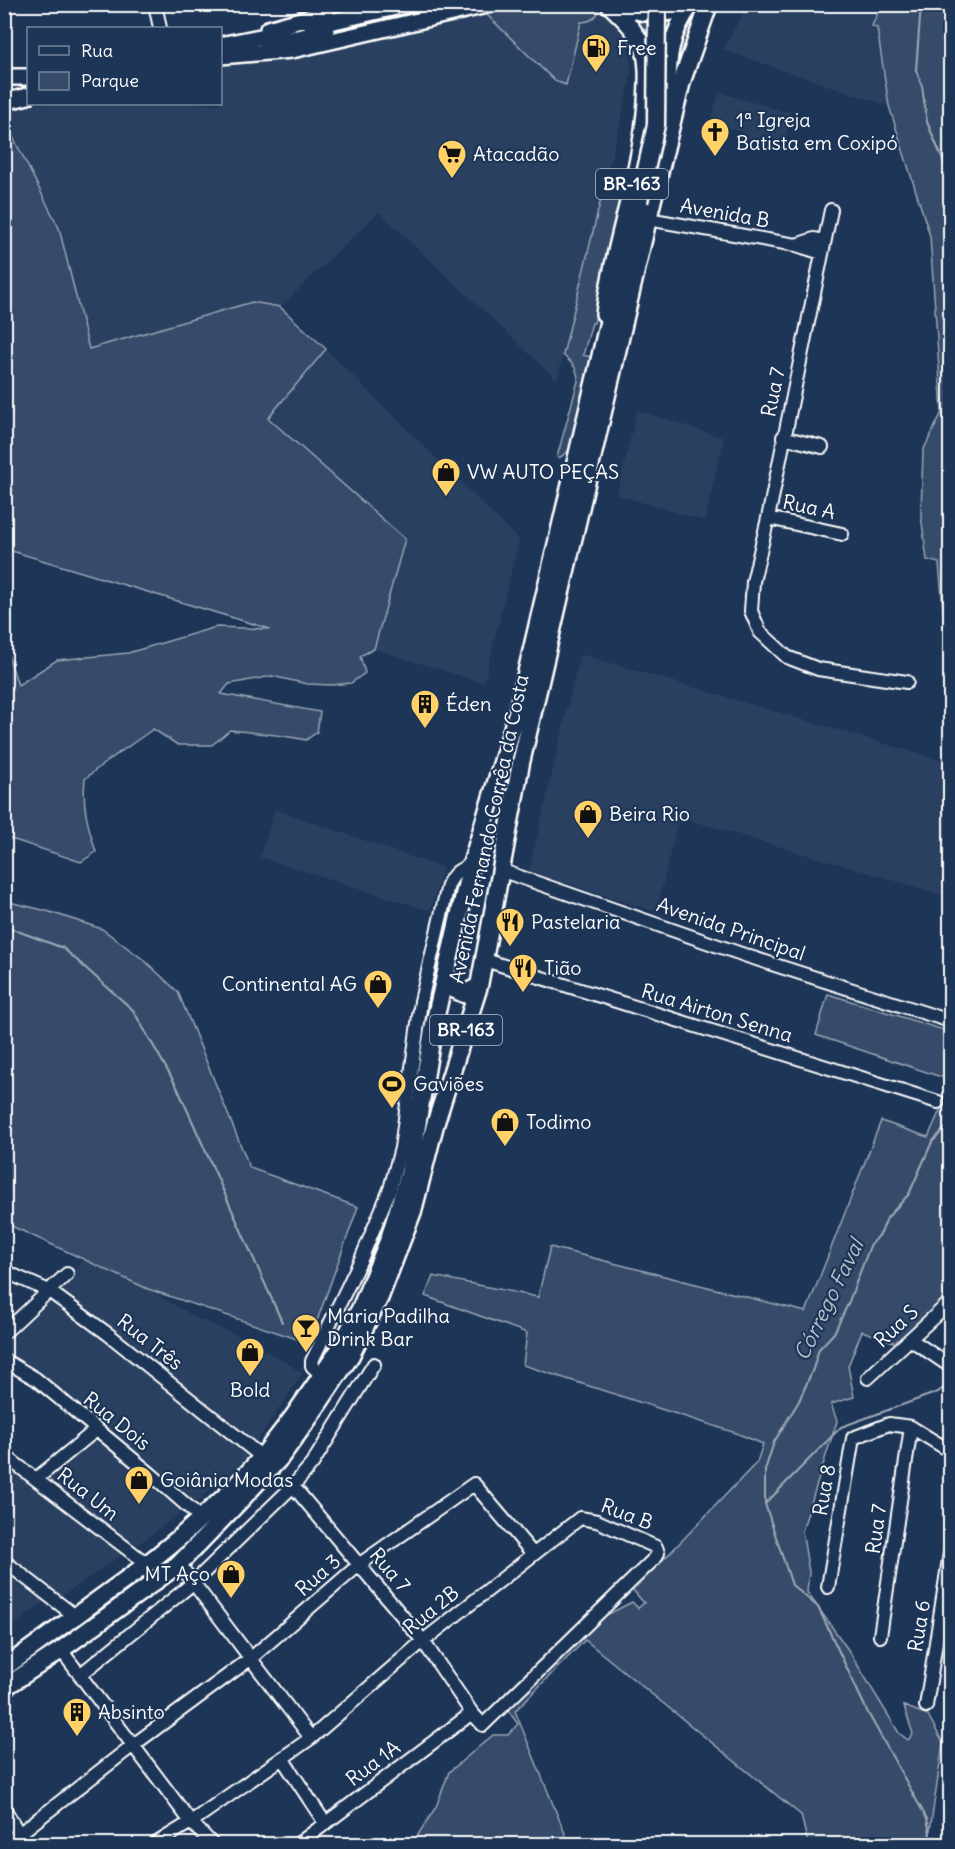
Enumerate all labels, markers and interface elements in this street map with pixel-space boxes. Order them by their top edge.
legend [27,27,222,105]
fuel station icon: Free [580,32,612,74]
place label: Free [617,35,657,60]
text: Rua [81,39,113,62]
text: Parque [81,69,139,92]
place label: 1ª Igreja Batista em Coxipó [736,107,898,155]
church icon: 1ª Igreja Batista em Coxipó [699,116,731,158]
supermarket icon: Atacadão [436,138,468,180]
place label: Atacadão [473,141,559,166]
road number: BR-163 [596,169,668,199]
street label: Avenida B [678,192,772,233]
street label: Rua 7 [755,365,790,419]
shop icon: VW AUTO PEÇAS [430,456,462,498]
place label: VW AUTO PEÇAS [467,459,619,484]
street label: Rua A [780,489,838,524]
street label: Avenida Fernando Corrêa da Costa [444,672,533,986]
building icon: Éden [409,688,441,730]
place label: Éden [446,691,491,716]
shop icon: Beira Rio [572,798,604,840]
place label: Beira Rio [609,801,690,826]
street label: Avenida Principal [654,891,809,966]
restaurant icon: Pastelaria [494,906,526,948]
place label: Pastelaria [531,909,620,934]
restaurant icon: Tião [507,952,539,994]
place label: Tião [544,955,582,980]
shop icon: Continental AG [362,968,394,1010]
place label: Continental AG [222,971,357,996]
street label: Rua Airton Senna [639,978,796,1047]
road number: BR-163 [430,1015,502,1045]
sports icon: Gaviões [376,1068,408,1110]
place label: Gaviões [413,1071,484,1096]
shop icon: Todimo [489,1106,521,1148]
place label: Todimo [526,1109,591,1134]
water label: Córrego Faval [788,1232,871,1365]
street label: Rua S [868,1299,923,1352]
place label: Maria Padilha Drink Bar [327,1303,450,1351]
street label: Rua Três [112,1308,188,1375]
bar icon: Maria Padilha Drink Bar [290,1312,322,1354]
shop icon: Bold [234,1336,266,1378]
place label: Bold [230,1377,271,1402]
street label: Rua Dois [79,1386,156,1455]
street label: Rua Um [52,1462,124,1525]
street label: Rua 8 [807,1462,840,1518]
shop icon: Goiânia Modas [123,1464,155,1506]
place label: Goiânia Modas [160,1467,293,1492]
street label: Rua B [598,1492,657,1535]
street label: Rua 7 [860,1502,891,1556]
street label: Rua 7 [365,1542,416,1597]
street label: Rua 3 [290,1548,345,1601]
shop icon: MT Aço [215,1558,247,1600]
place label: MT Aço [144,1561,210,1586]
street label: Rua 2B [398,1580,464,1640]
street label: Rua 6 [902,1598,935,1654]
building icon: Absinto [61,1696,93,1738]
place label: Absinto [98,1699,165,1724]
street label: Rua 1A [341,1734,405,1791]

